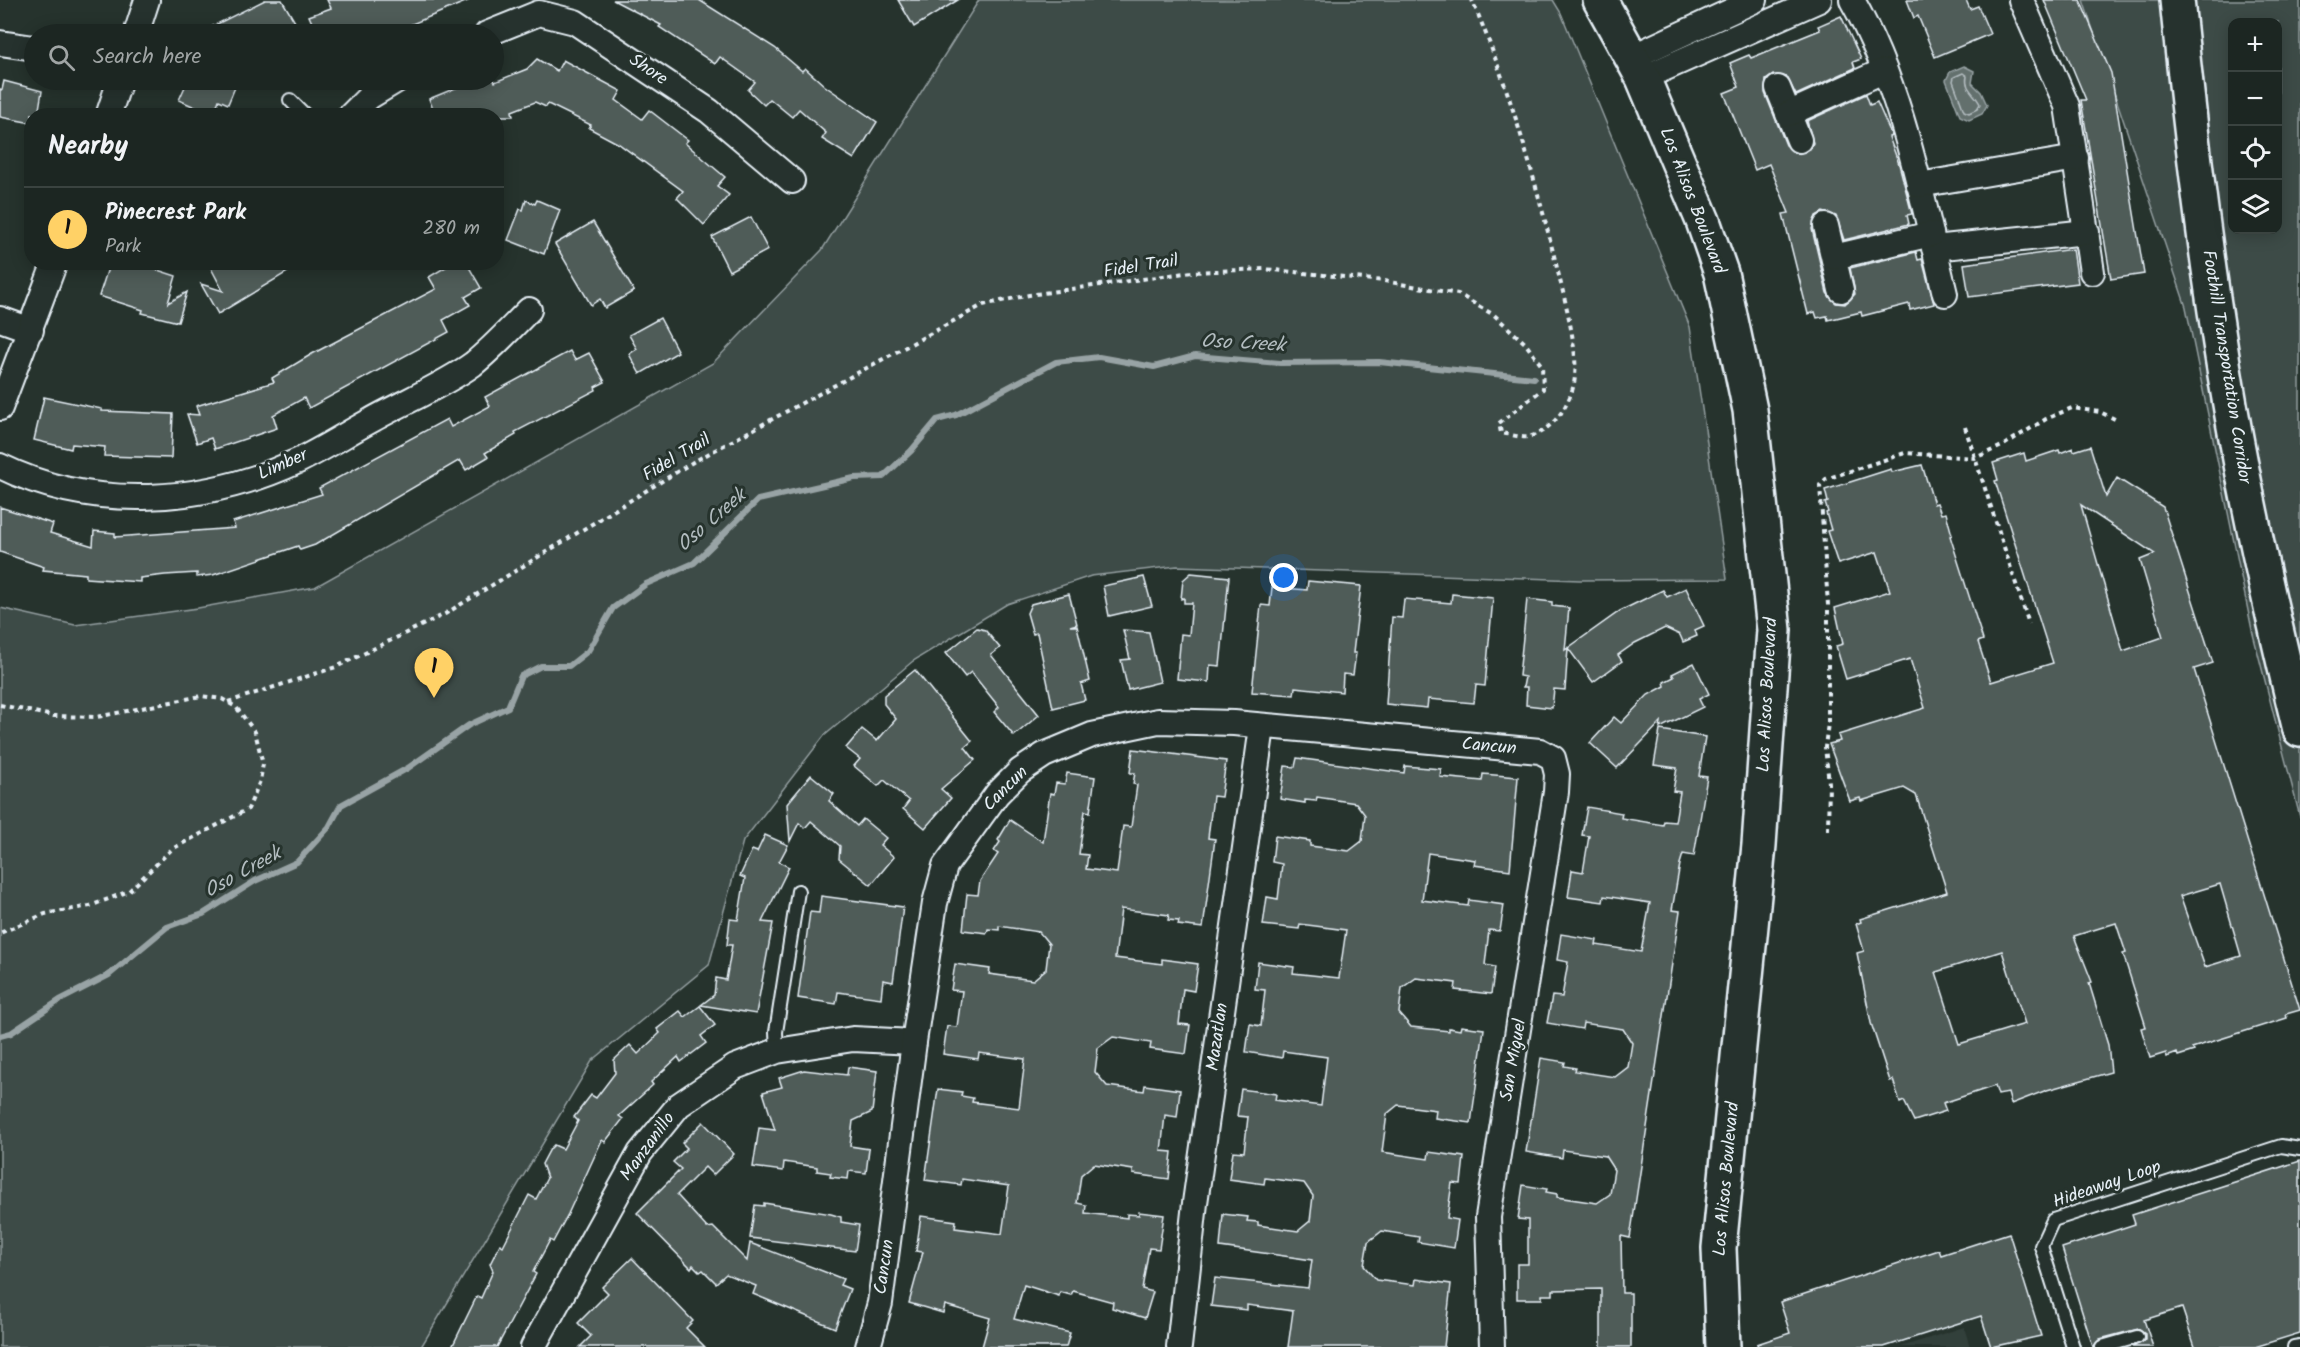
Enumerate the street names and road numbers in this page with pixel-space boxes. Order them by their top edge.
street label: Shore [623,46,673,94]
street label: Los Alisos Boulevard [1651,123,1734,279]
street label: Fidel Trail [1102,247,1181,287]
street label: Foothill Transportation Corridor [2193,248,2259,487]
street label: Fidel Trail [637,426,717,490]
street label: Limber [253,441,314,489]
street label: Los Alisos Boulevard [1749,616,1787,773]
street label: Cancun [1460,730,1518,764]
street label: Cancun [976,759,1036,819]
street label: Mazatlan [1199,1001,1237,1073]
street label: San Miguel [1493,1016,1536,1103]
street label: Los Alisos Boulevard [1706,1100,1748,1257]
street label: Manzanillo [613,1106,683,1188]
street label: Hideaway Loop [2049,1153,2165,1217]
street label: Cancun [867,1238,903,1296]

